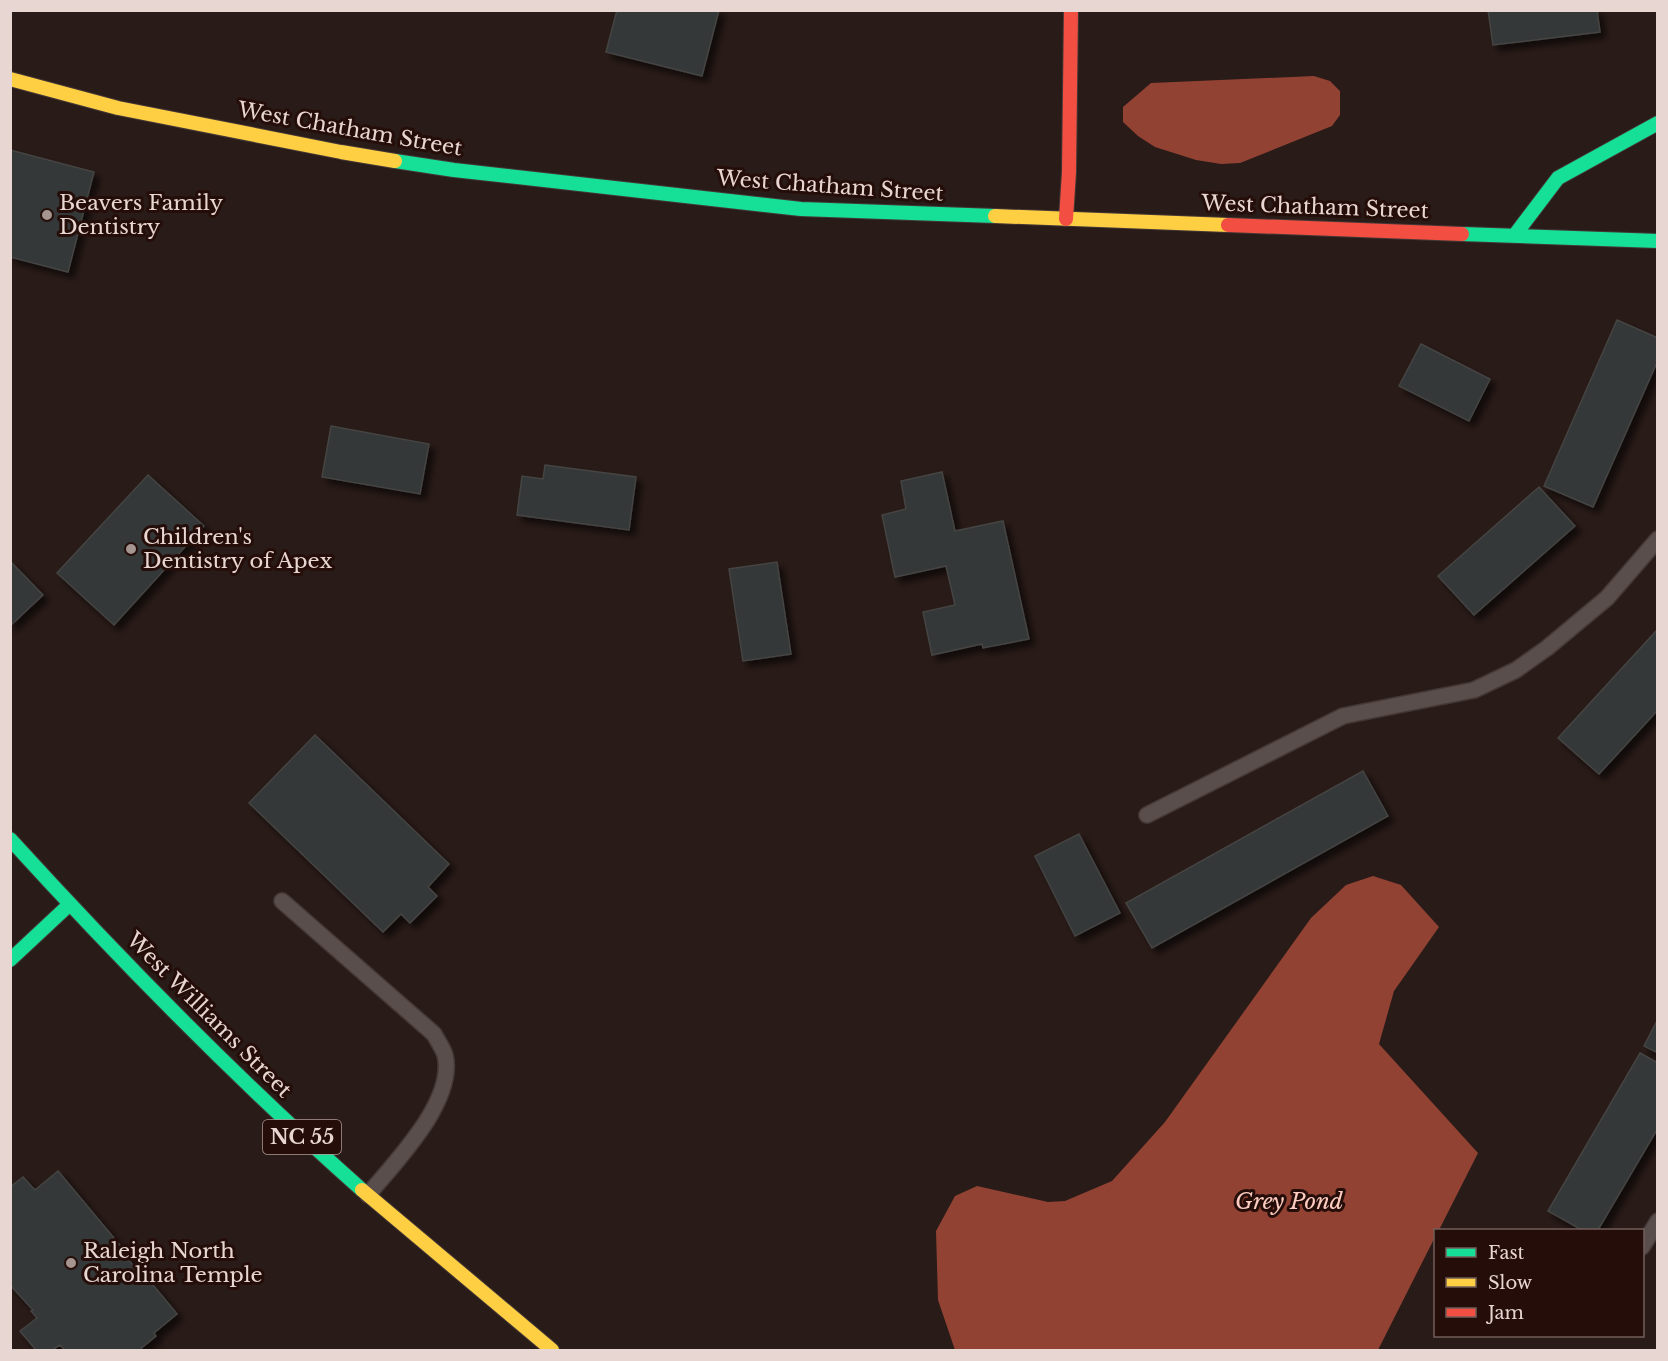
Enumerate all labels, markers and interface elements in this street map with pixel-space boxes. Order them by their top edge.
street label: West Chatham Street [235,96,464,162]
street label: West Chatham Street [715,165,944,207]
place label: Beavers Family Dentistry [59,190,224,240]
street label: West Chatham Street [1200,190,1429,224]
marker: Beavers Family Dentistry [40,208,54,222]
place label: Children's Dentistry of Apex [143,524,332,574]
marker: Children's Dentistry of Apex [124,542,138,556]
street label: West Williams Street [120,926,297,1103]
road number: NC 55 [263,1120,341,1154]
water label: Grey Pond [1235,1188,1344,1215]
legend [1434,1229,1644,1337]
place label: Raleigh North Carolina Temple [83,1238,263,1288]
text: Fast [1488,1242,1525,1264]
marker: Raleigh North Carolina Temple [64,1256,78,1270]
text: Slow [1488,1272,1533,1294]
text: Jam [1486,1302,1524,1324]

